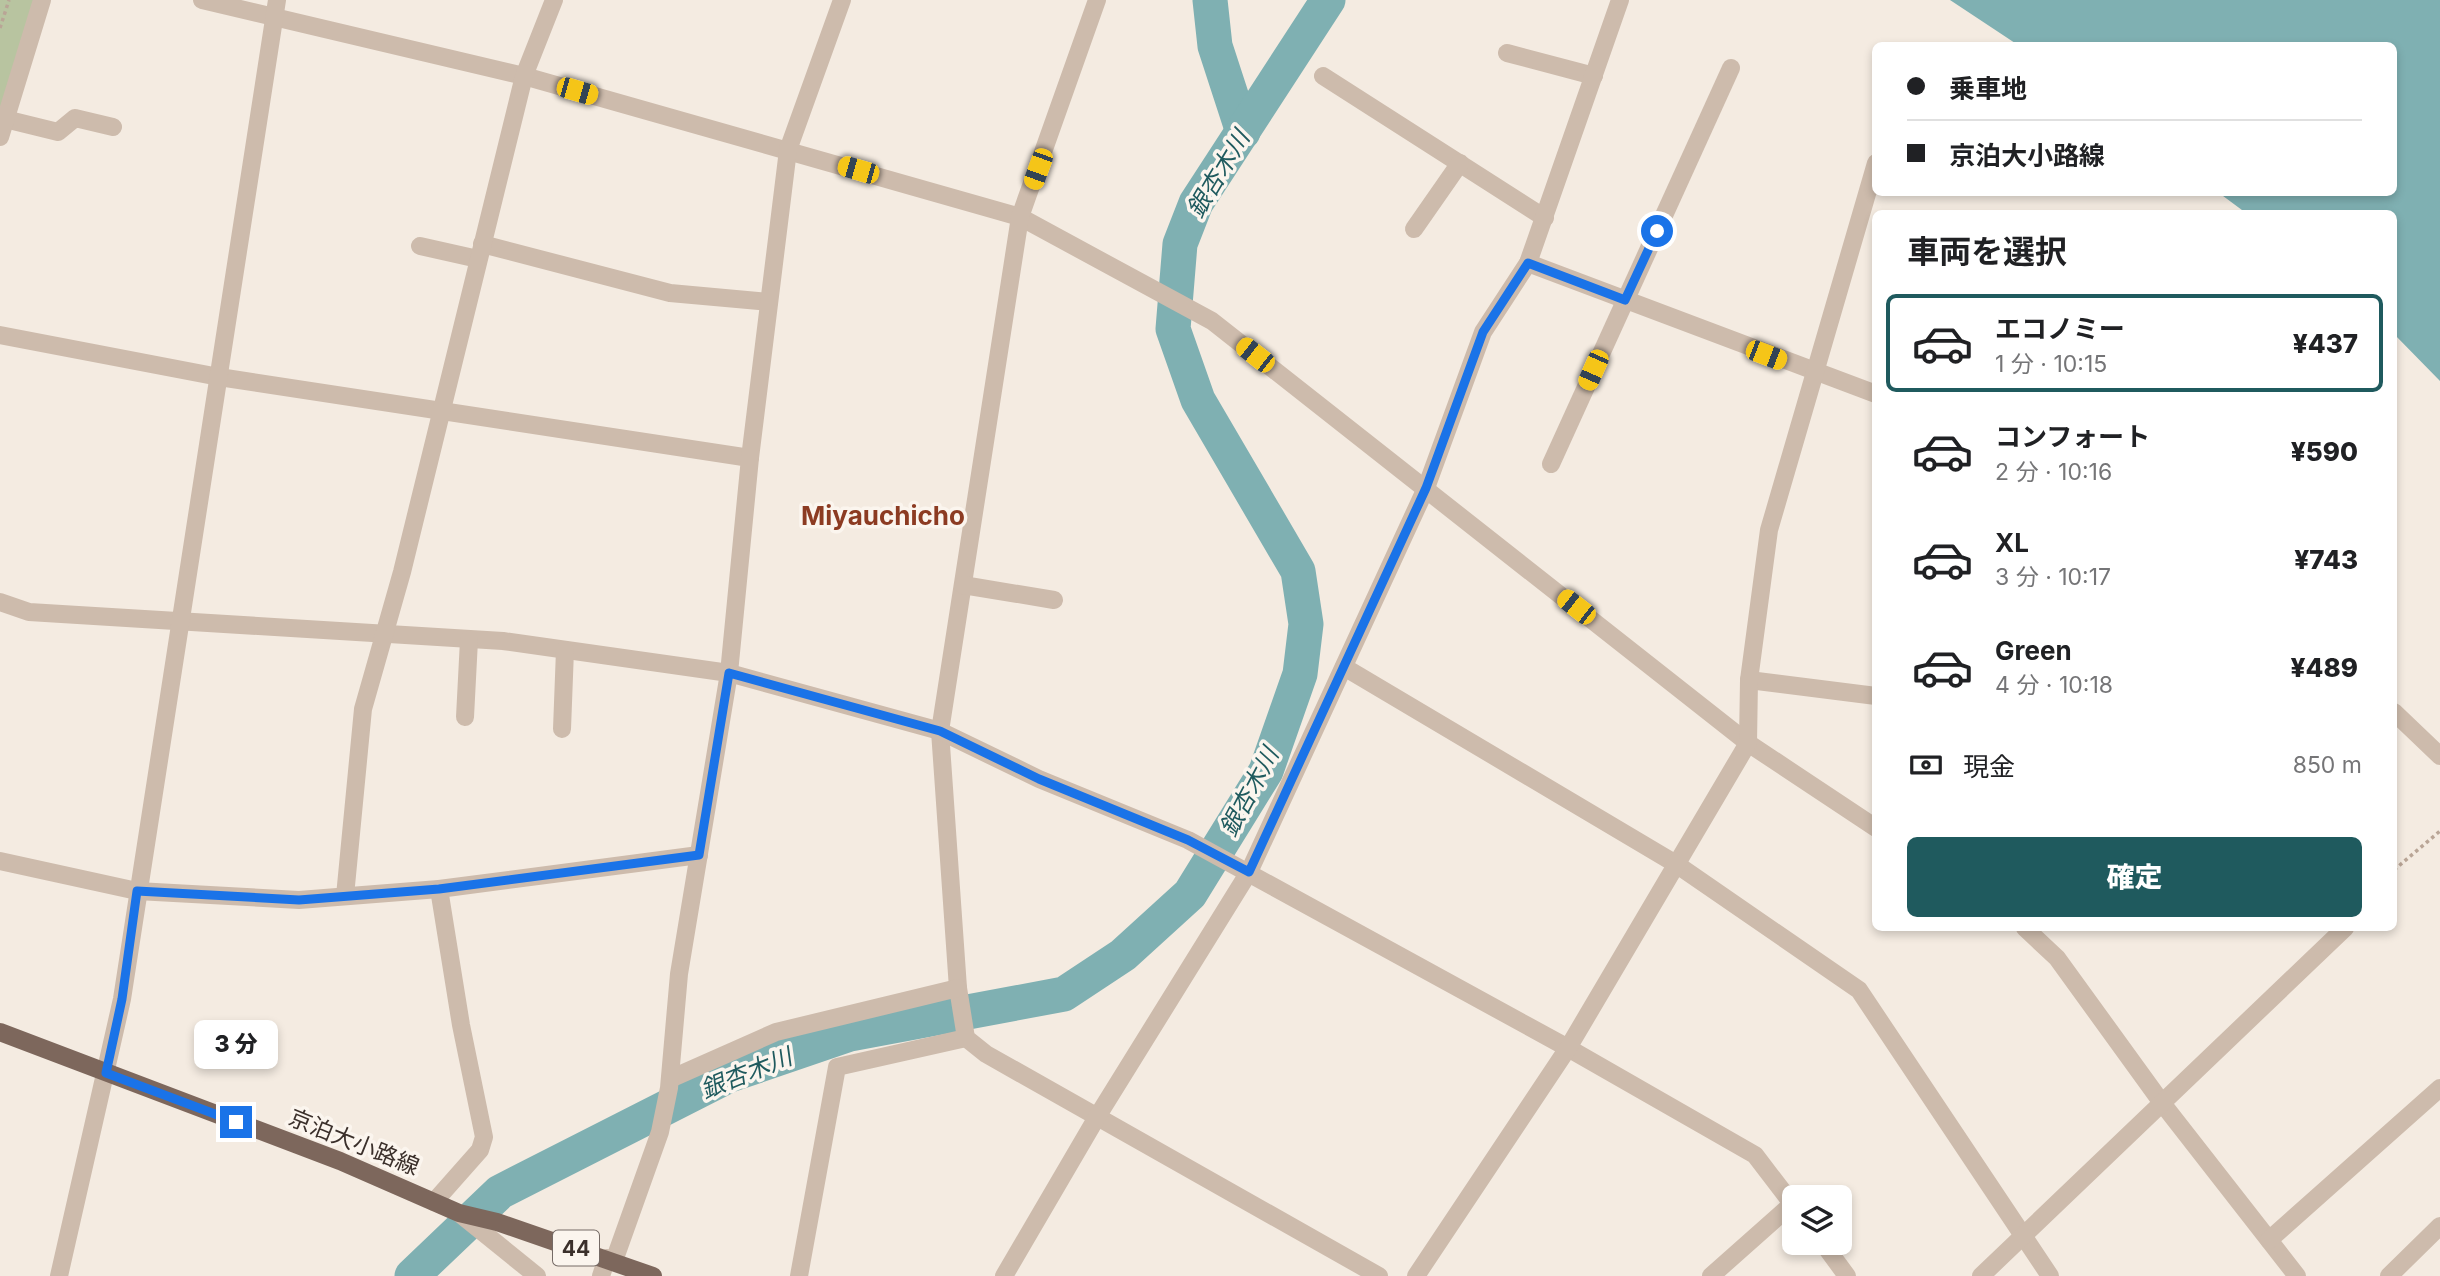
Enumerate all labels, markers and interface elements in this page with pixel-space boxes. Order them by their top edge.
text: 乗車地 [1949,73,2027,104]
car [554,75,601,107]
water label: 銀杏木川 [1181,123,1257,223]
text: 京泊大小路線 [1949,140,2105,171]
car [1021,146,1056,192]
car [835,154,882,186]
route start [1641,215,1673,247]
text: 車両を選択 [1907,232,2067,271]
icon: car [1911,312,1974,375]
text: エコノミー [1995,313,2125,344]
text: ¥437 [2293,328,2358,359]
car [1232,334,1279,376]
car [1743,338,1790,372]
car [1575,347,1612,393]
text: 1 分 · 10:15 [1995,350,2107,378]
icon: car [1911,420,1974,483]
text: コンフォート [1995,421,2150,452]
text: ¥590 [2291,436,2358,467]
text: 2 分 · 10:16 [1995,458,2112,486]
district label: Miyauchicho [801,500,965,531]
text: XL [1995,527,2029,558]
icon: car [1911,528,1974,591]
text: ¥743 [2294,544,2358,575]
text: 3 分 · 10:17 [1995,563,2111,591]
car [1553,586,1600,628]
text: Green [1995,635,2072,666]
icon: car [1911,636,1974,699]
text: ¥489 [2291,652,2358,683]
text: 4 分 · 10:18 [1995,671,2113,699]
water label: 銀杏木川 [1214,740,1286,841]
icon: cash [1907,746,1945,784]
text: 現金 [1963,751,2015,782]
text: 850 m [2293,751,2362,779]
button: 確定 [1907,837,2362,917]
callout: 3 分 [194,1020,278,1070]
text: 3 分 [214,1030,258,1058]
water label: 銀杏木川 [696,1040,799,1104]
street label: 京泊大小路線 [285,1103,423,1181]
route end [220,1106,252,1138]
map controls [1782,1185,1852,1255]
button: layers [1782,1185,1852,1255]
road number: 44 [553,1230,599,1266]

